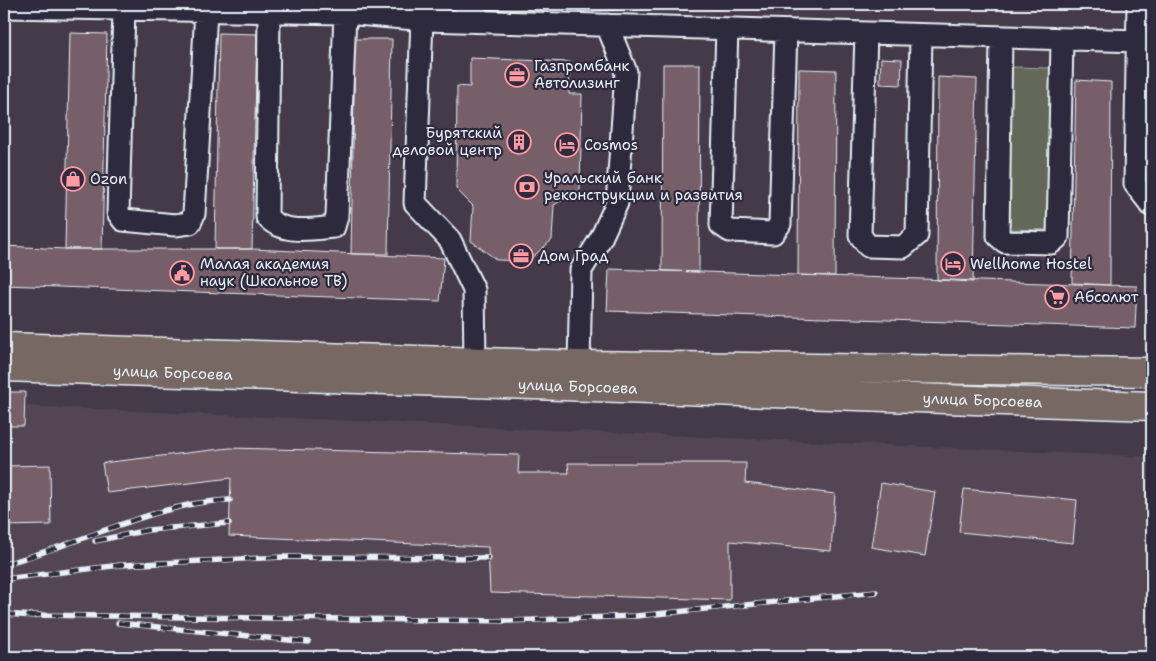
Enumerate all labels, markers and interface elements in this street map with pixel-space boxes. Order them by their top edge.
place label: Газпромбанк Автолизинг [534,56,630,93]
office icon: Газпромбанк Автолизинг [504,62,530,88]
place label: Бурятский деловой центр [393,123,502,160]
building icon: Бурятский деловой центр [506,129,532,155]
hotel icon: Cosmos [554,132,580,158]
place label: Cosmos [584,135,638,155]
shop icon: Ozon [60,166,86,192]
place label: Уральский банк реконструкции и развития [544,168,743,205]
place label: Ozon [90,169,127,189]
bank icon: Уральский банк реконструкции и развития [514,174,540,200]
office icon: Дом Град [508,243,534,269]
place label: Дом Град [538,246,609,266]
hotel icon: Wellhome Hostel [940,251,966,277]
place label: Малая академия наук (Школьное ТВ) [200,254,347,291]
place label: Wellhome Hostel [970,254,1092,274]
public building icon: Малая академия наук (Школьное ТВ) [169,260,195,286]
supermarket icon: Абсолют [1044,284,1070,310]
place label: Абсолют [1074,287,1139,307]
street label: улица Борсоева [113,361,234,385]
street label: улица Борсоева [517,374,639,399]
street label: улица Борсоева [922,388,1043,412]

